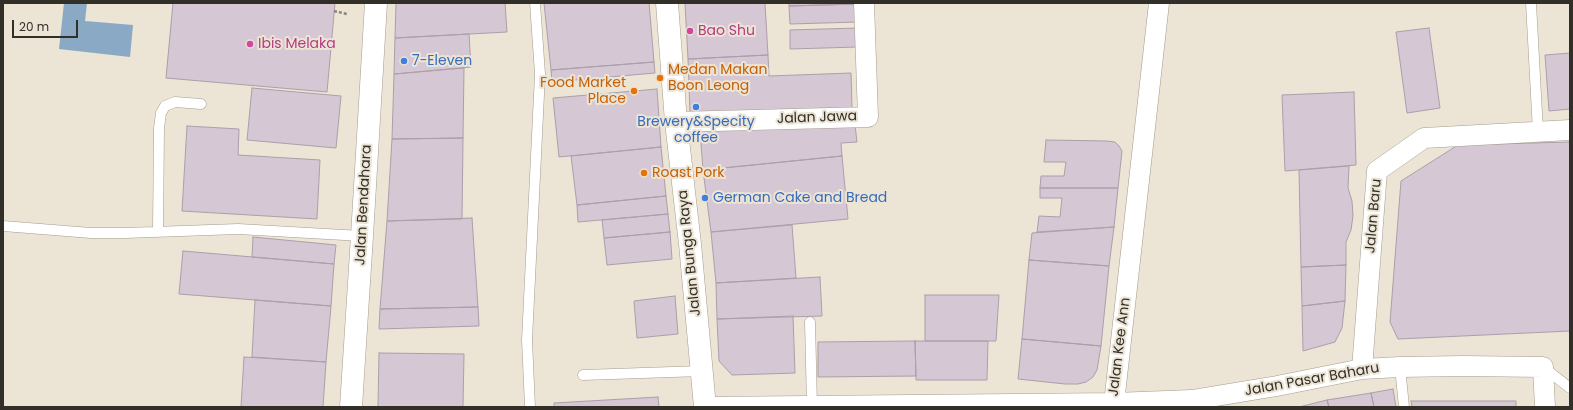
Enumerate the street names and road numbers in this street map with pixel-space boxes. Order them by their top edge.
street label: Jalan Jawa [777,108,857,128]
street label: Jalan Bendahara [352,144,376,266]
street label: Jalan Baru [1362,178,1386,254]
street label: Jalan Bunga Raya [675,189,705,317]
street label: Jalan Kee Ann [1106,297,1134,397]
street label: Jalan Pasar Baharu [1243,360,1381,400]

